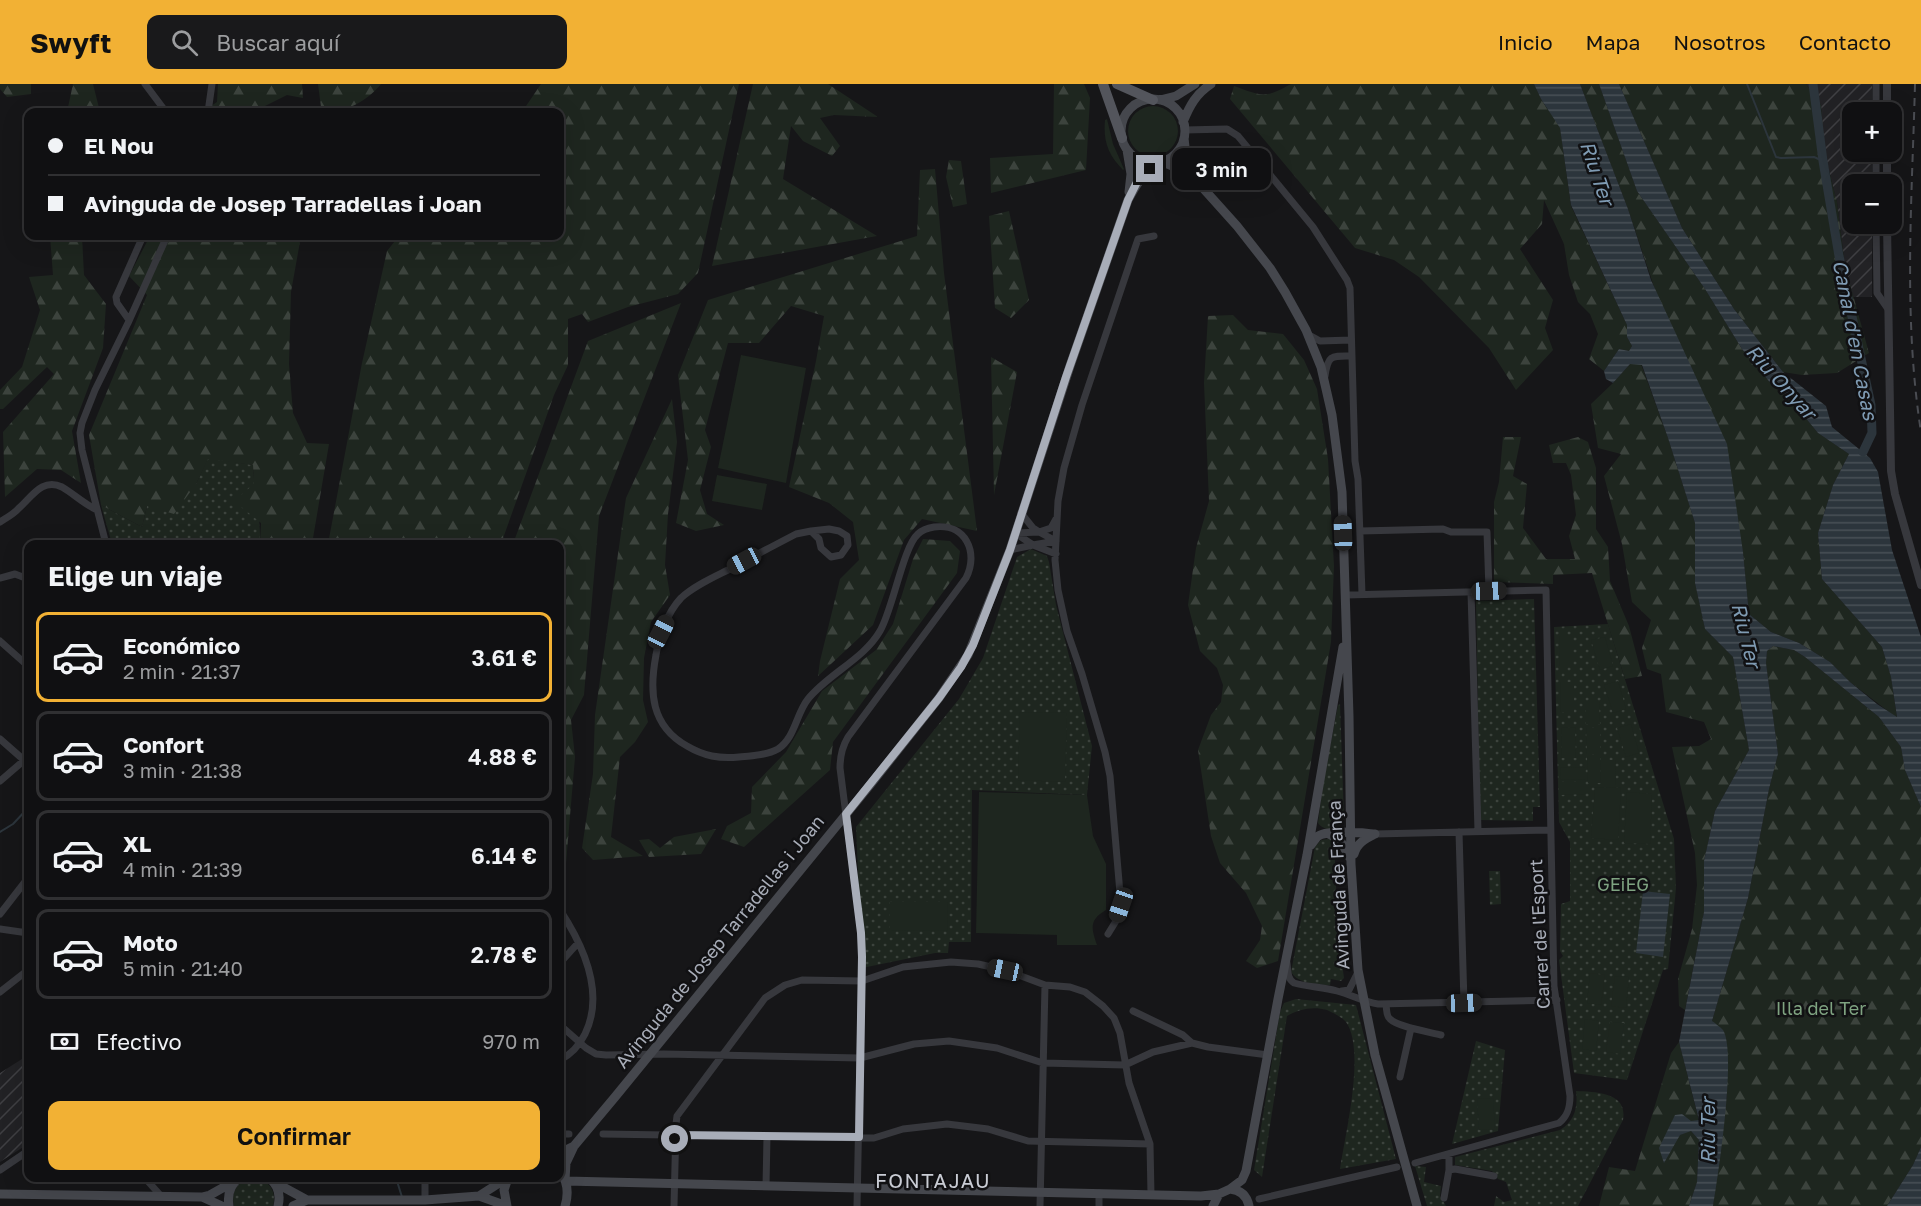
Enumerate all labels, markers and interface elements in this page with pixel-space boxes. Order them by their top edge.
search box [147,15,567,69]
text: Swyft [30,26,111,59]
icon: search [168,26,201,59]
text: Buscar aquí [216,29,340,56]
text: Inicio [1498,29,1553,55]
text: Mapa [1586,29,1640,55]
text: Nosotros [1673,29,1766,55]
text: Contacto [1799,29,1891,55]
map controls [1842,102,1902,234]
button: + [1842,102,1902,162]
text: El Nou [84,132,154,159]
water label: Riu Ter [1576,138,1621,211]
callout: 3 min [1171,148,1270,190]
route end [1136,155,1163,182]
text: 3 min [1195,157,1248,181]
button: − [1842,174,1902,234]
text: Avinguda de Josep Tarradellas i Joan [84,190,482,217]
water label: Canal d'en Casas [1829,258,1884,423]
water label: Riu Onyar [1741,339,1824,427]
car [1333,515,1353,551]
car [724,545,764,577]
text: Elige un viaje [48,560,222,592]
car [1471,581,1507,601]
water label: Riu Ter [1727,600,1767,673]
car [645,612,677,652]
icon: car [51,630,105,684]
text: Económico [123,632,240,659]
text: 3.61 € [471,644,537,671]
text: 2 min · 21:37 [123,659,241,683]
icon: car [51,729,105,783]
text: Confort [123,731,204,758]
text: 4.88 € [468,743,537,770]
text: 3 min · 21:38 [123,758,242,782]
street label: Avinguda de França [1323,800,1353,970]
street label: Avinguda de Josep Tarradellas i Joan [610,810,828,1072]
icon: car [51,828,105,882]
text: XL [123,830,151,857]
text: 6.14 € [471,842,537,869]
text: 4 min · 21:39 [123,857,243,881]
street label: Carrer de l'Esport [1524,858,1554,1010]
park label: GEiEG [1597,873,1649,895]
car [1107,885,1135,925]
icon: car [51,927,105,981]
text: Moto [123,929,178,956]
text: 2.78 € [471,941,537,968]
text: 5 min · 21:40 [123,956,243,980]
car [986,957,1024,983]
car [1446,993,1482,1013]
park label: Illa del Ter [1776,997,1866,1019]
icon: cash [48,1025,81,1058]
text: Efectivo [96,1028,182,1055]
text: 970 m [482,1029,540,1053]
water label: Riu Ter [1695,1095,1719,1164]
button: Confirmar [48,1101,540,1170]
route start [661,1125,688,1152]
district label: FONTAJAU [875,1168,991,1192]

